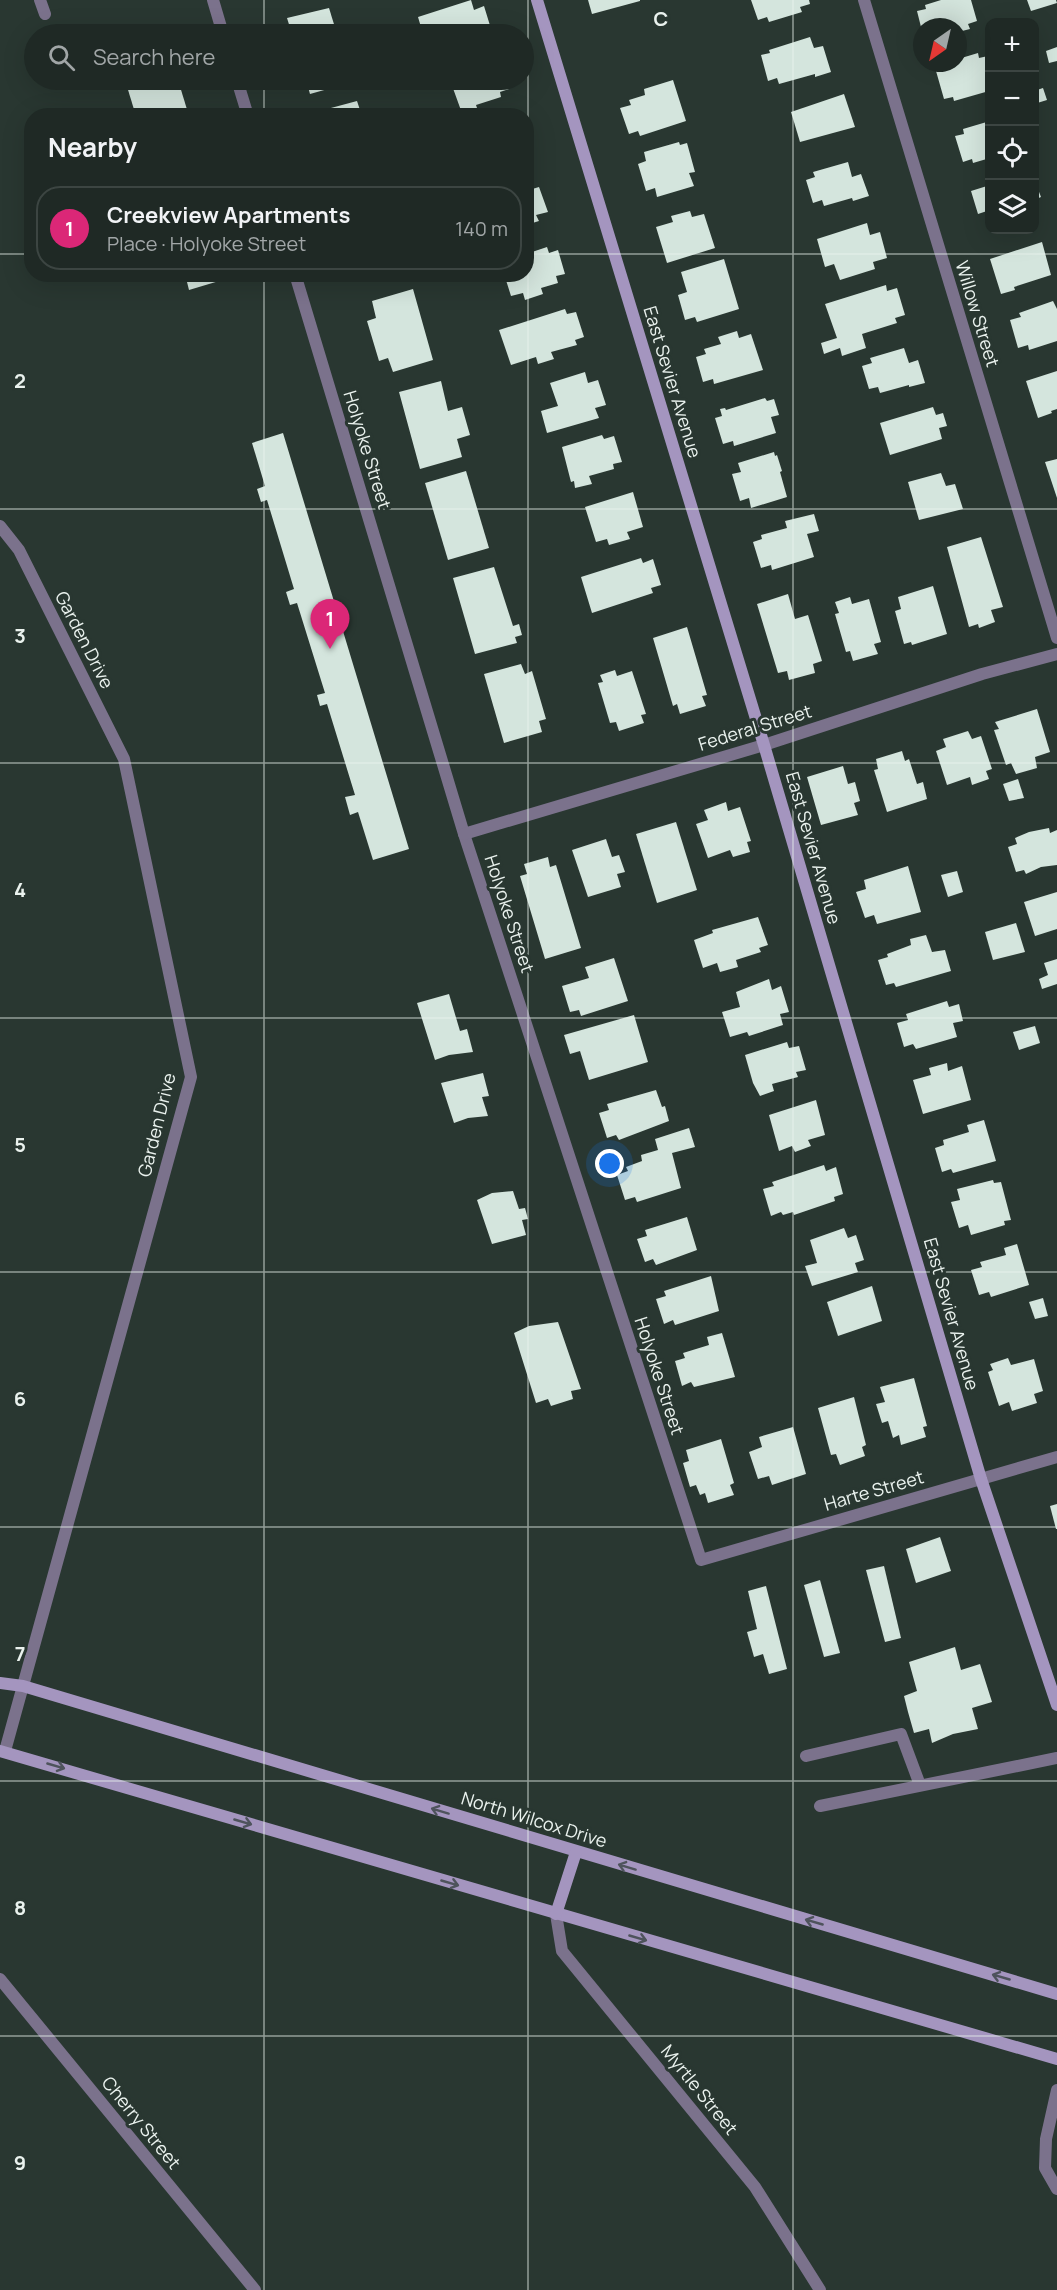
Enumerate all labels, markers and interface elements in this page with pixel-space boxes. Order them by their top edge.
text: C [654,5,668,32]
north arrow [913,18,967,72]
map controls [985,18,1039,234]
button: + [985,18,1039,72]
search box [24,24,534,90]
icon: search [45,41,78,74]
text: Search here [93,42,215,72]
button: − [985,72,1039,126]
button: locate [985,126,1039,180]
text: Nearby [48,129,137,165]
button: layers [985,180,1039,234]
text: Creekview Apartments [107,200,350,230]
text: 1 [65,215,74,242]
text: 140 m [455,215,508,242]
text: Place · Holyoke Street [107,230,306,257]
street label: Willow Street [950,258,1005,370]
street label: East Sevier Avenue [638,303,707,460]
text: 2 [14,367,26,394]
street label: Holyoke Street [339,388,397,512]
street label: Garden Drive [50,587,120,692]
pin: 1 [310,600,350,649]
text: 3 [14,622,26,649]
street label: Federal Street [695,698,814,756]
street label: East Sevier Avenue [781,769,847,927]
street label: Holyoke Street [480,852,540,976]
text: 4 [14,876,26,903]
street label: Garden Drive [132,1070,181,1179]
text: 5 [14,1131,26,1158]
your location [595,1149,624,1178]
street label: East Sevier Avenue [919,1235,985,1393]
street label: Holyoke Street [630,1314,690,1438]
text: 6 [14,1385,26,1412]
street label: Harte Street [821,1464,926,1516]
text: 7 [15,1640,25,1667]
one-way arrow [46,1761,65,1772]
street label: North Wilcox Drive [458,1785,610,1853]
one-way arrow [431,1805,450,1816]
one-way arrow [233,1817,252,1828]
one-way arrow [618,1861,637,1872]
one-way arrow [440,1878,459,1889]
text: 8 [14,1894,26,1921]
one-way arrow [805,1916,824,1927]
one-way arrow [628,1932,647,1944]
one-way arrow [992,1971,1011,1982]
street label: Myrtle Street [656,2039,744,2139]
street label: Cherry Street [97,2071,187,2174]
text: 9 [14,2149,26,2176]

